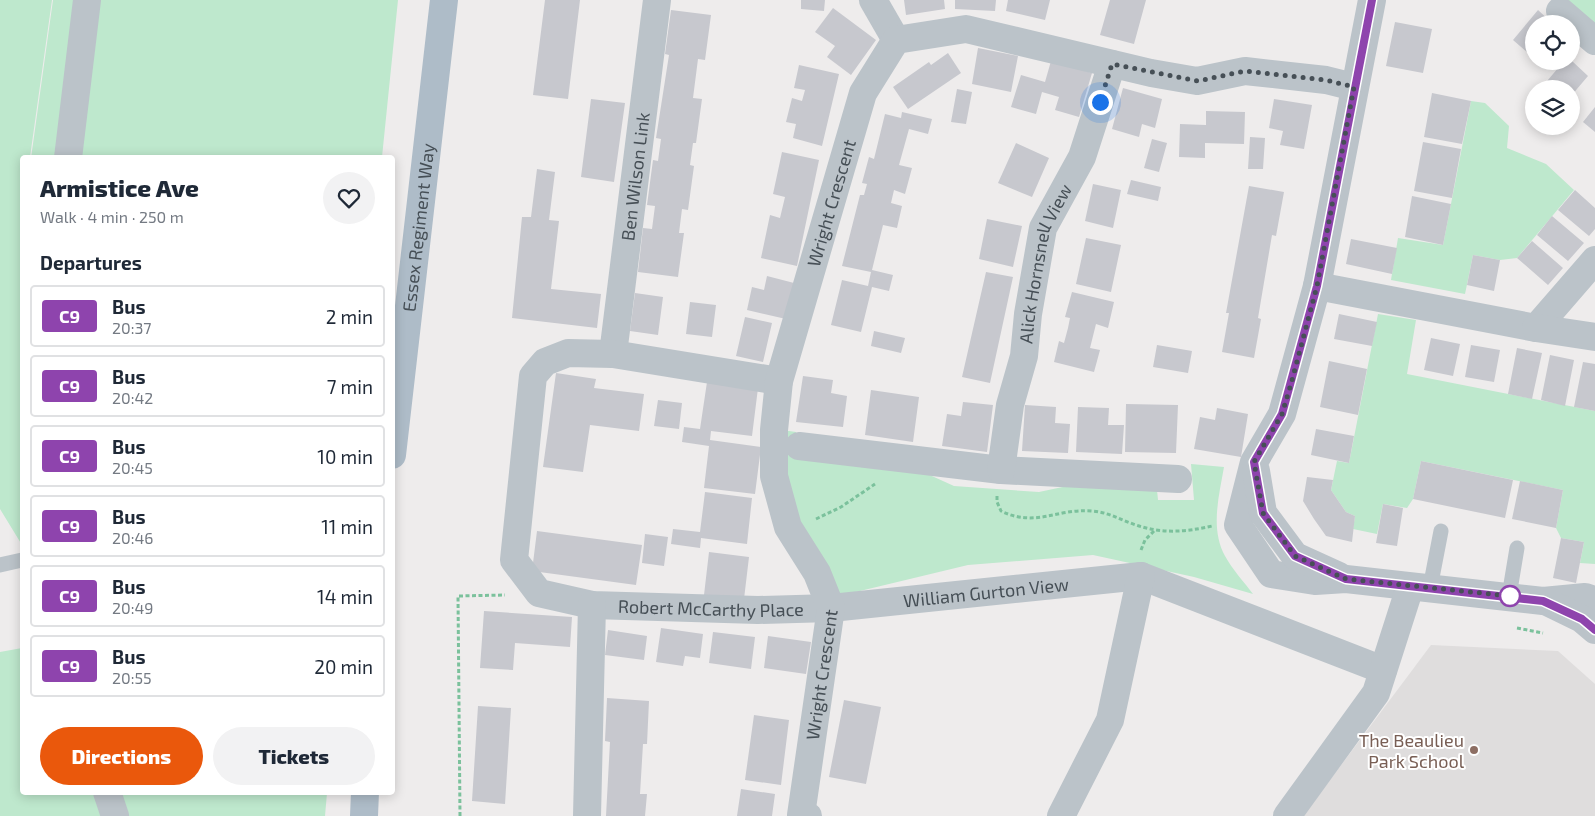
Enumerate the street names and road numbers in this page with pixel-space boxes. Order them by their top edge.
street label: Ben Wilson Link [616,111,654,242]
street label: Wright Crescent [802,136,860,269]
street label: Essex Regiment Way [397,141,439,313]
street label: Alick Hornsnell View [1014,180,1076,345]
street label: William Gurton View [902,573,1070,611]
street label: Robert McCarthy Place [618,595,804,621]
street label: Wright Crescent [801,608,842,741]

